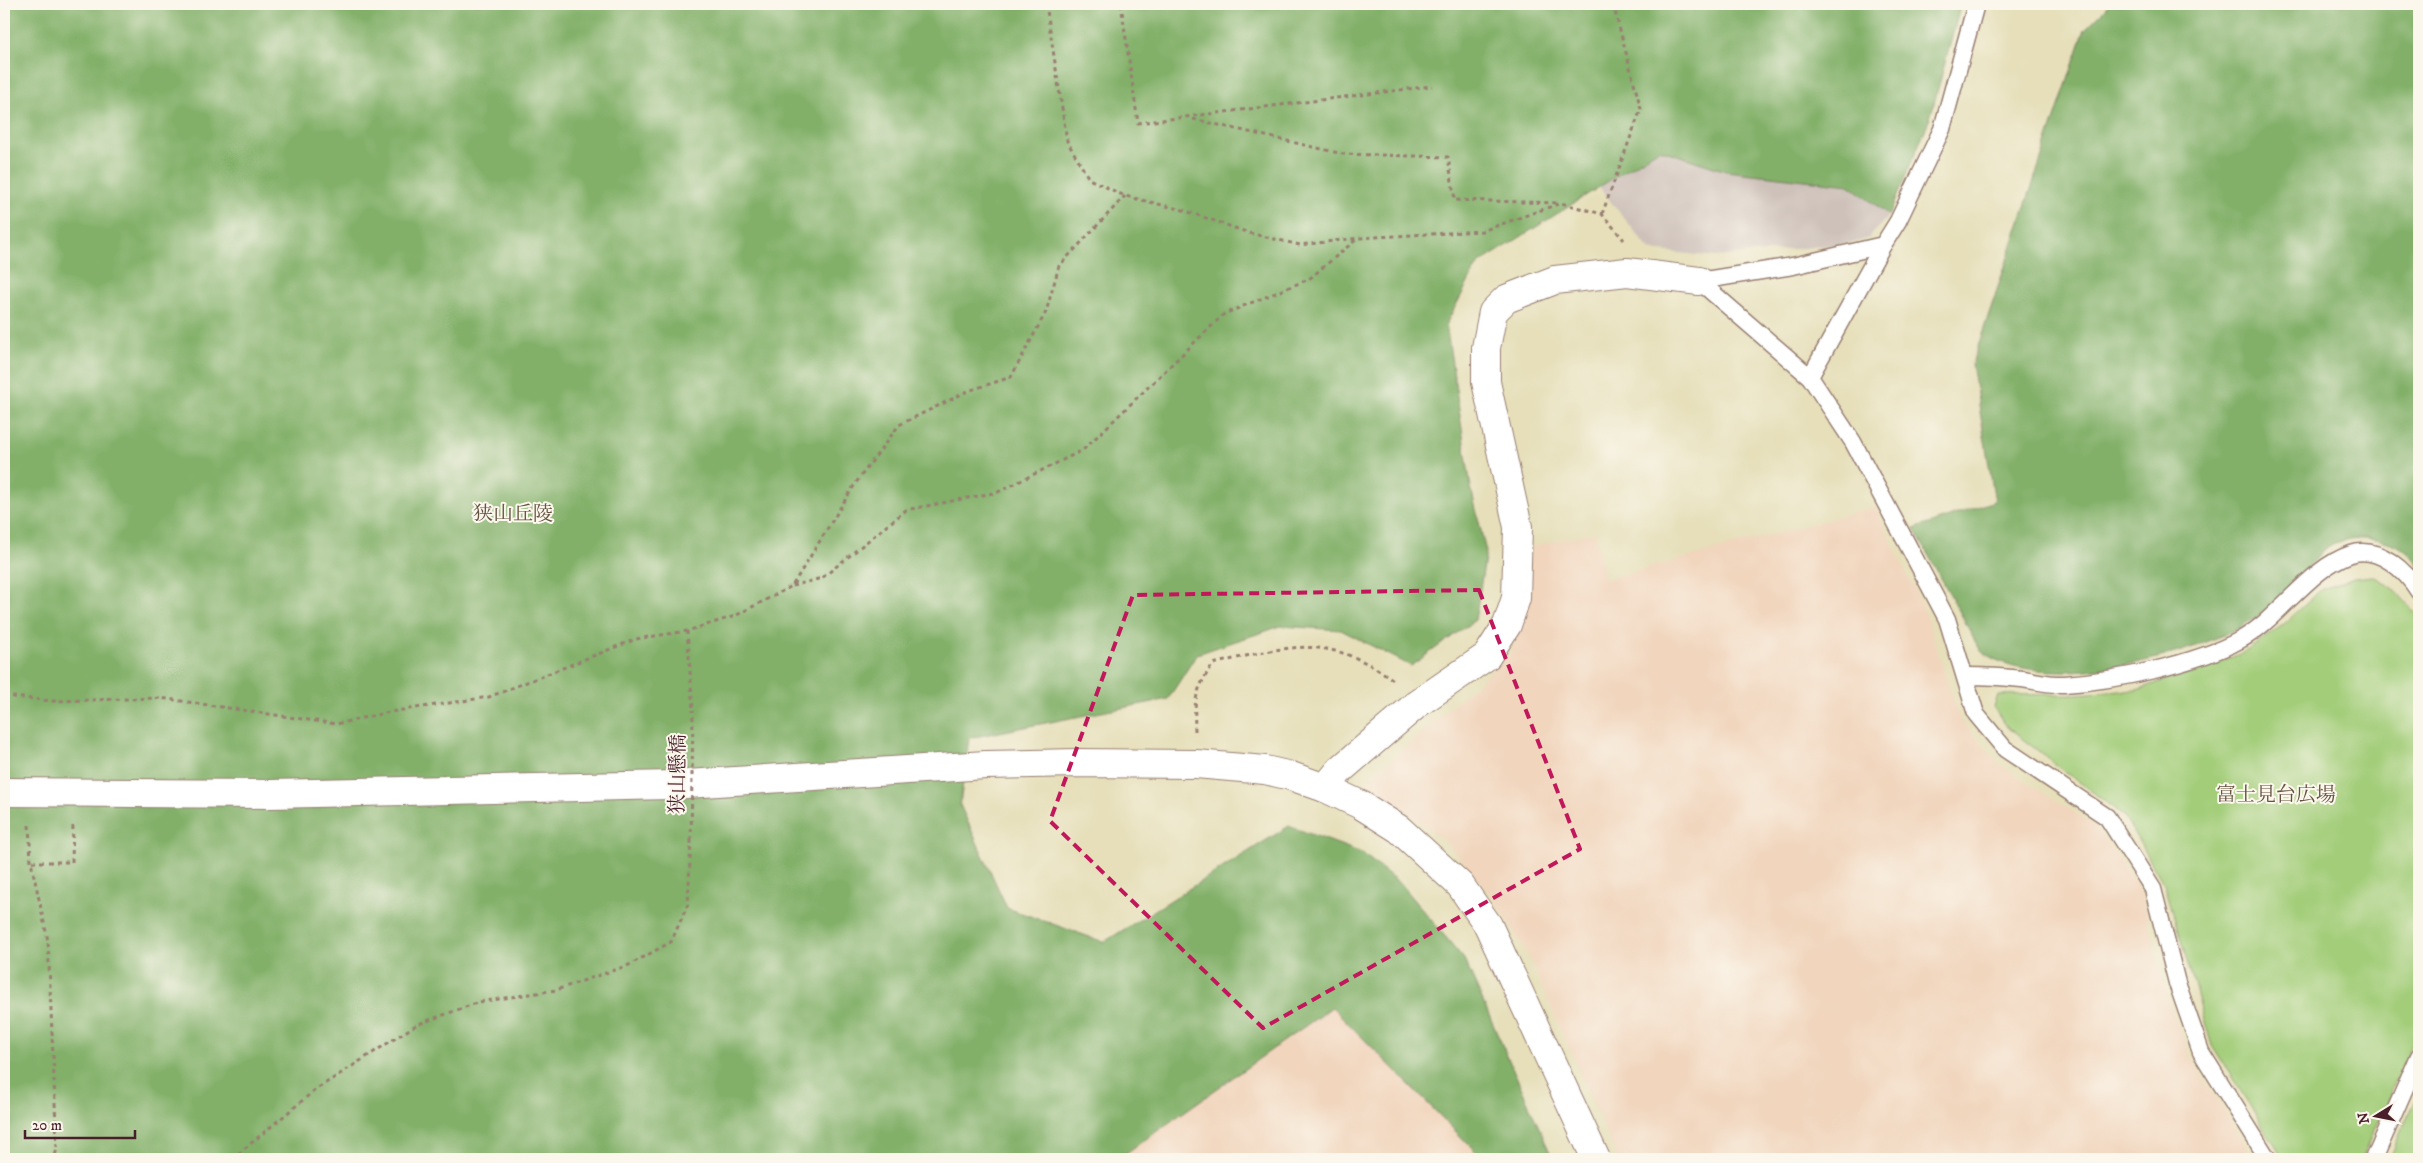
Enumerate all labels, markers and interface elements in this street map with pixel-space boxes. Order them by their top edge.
park label: 狭山丘陵 [473,502,553,527]
street label: 狭山懸橋 [665,734,692,814]
park label: 富士見台広場 [2216,783,2336,808]
north arrow [2350,1090,2400,1140]
scale bar [25,1108,135,1140]
text: N [2354,1110,2374,1125]
text: 20 m [32,1116,62,1135]

